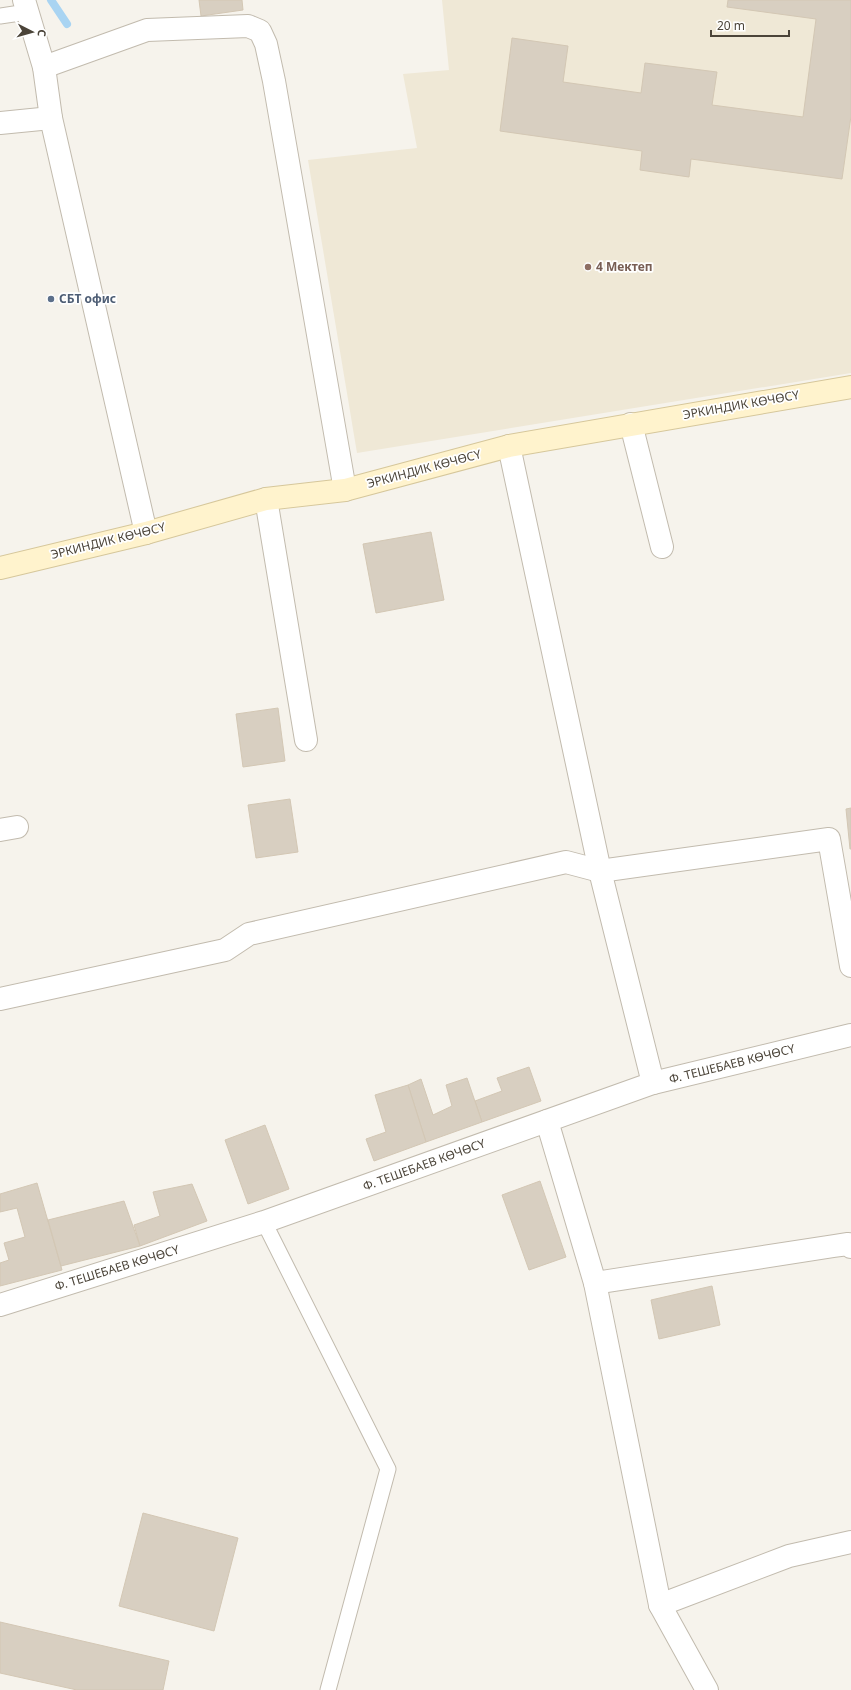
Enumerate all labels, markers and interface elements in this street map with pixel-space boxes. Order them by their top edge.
north arrow [12,12,52,52]
scale bar [711,12,789,38]
text: 20 m [717,17,745,34]
text: С [35,29,50,37]
place label: 4 Мектеп [596,258,652,275]
marker: 4 Мектеп [583,262,593,272]
place label: СБТ офис [59,290,116,307]
marker: СБТ офис [46,294,56,304]
street label: ЭРКИНДИК КӨЧӨСҮ [682,386,800,423]
street label: ЭРКИНДИК КӨЧӨСҮ [365,445,483,492]
street label: ЭРКИНДИК КӨЧӨСҮ [49,518,167,563]
street label: Ф. ТЕШЕБАЕВ КӨЧӨСҮ [667,1040,797,1087]
street label: Ф. ТЕШЕБАЕВ КӨЧӨСҮ [360,1134,488,1195]
street label: Ф. ТЕШЕБАЕВ КӨЧӨСҮ [53,1240,181,1295]

